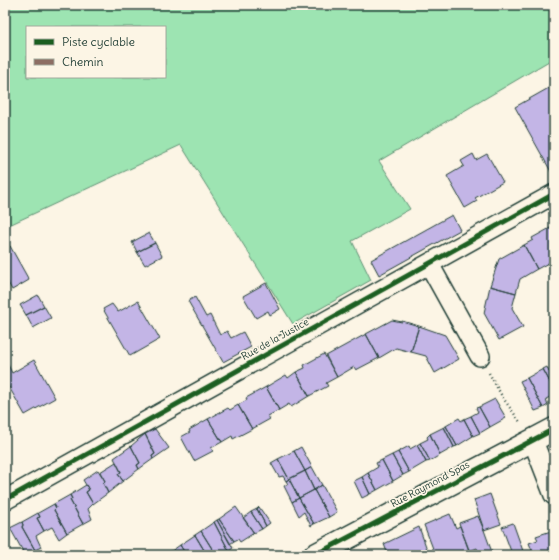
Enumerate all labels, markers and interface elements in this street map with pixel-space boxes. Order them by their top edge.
legend [26,26,166,78]
text: Piste cyclable [62,34,135,49]
text: Chemin [62,54,104,69]
street label: Rue de la Justice [239,315,311,363]
street label: Rue Raymond Spas [388,458,472,510]

